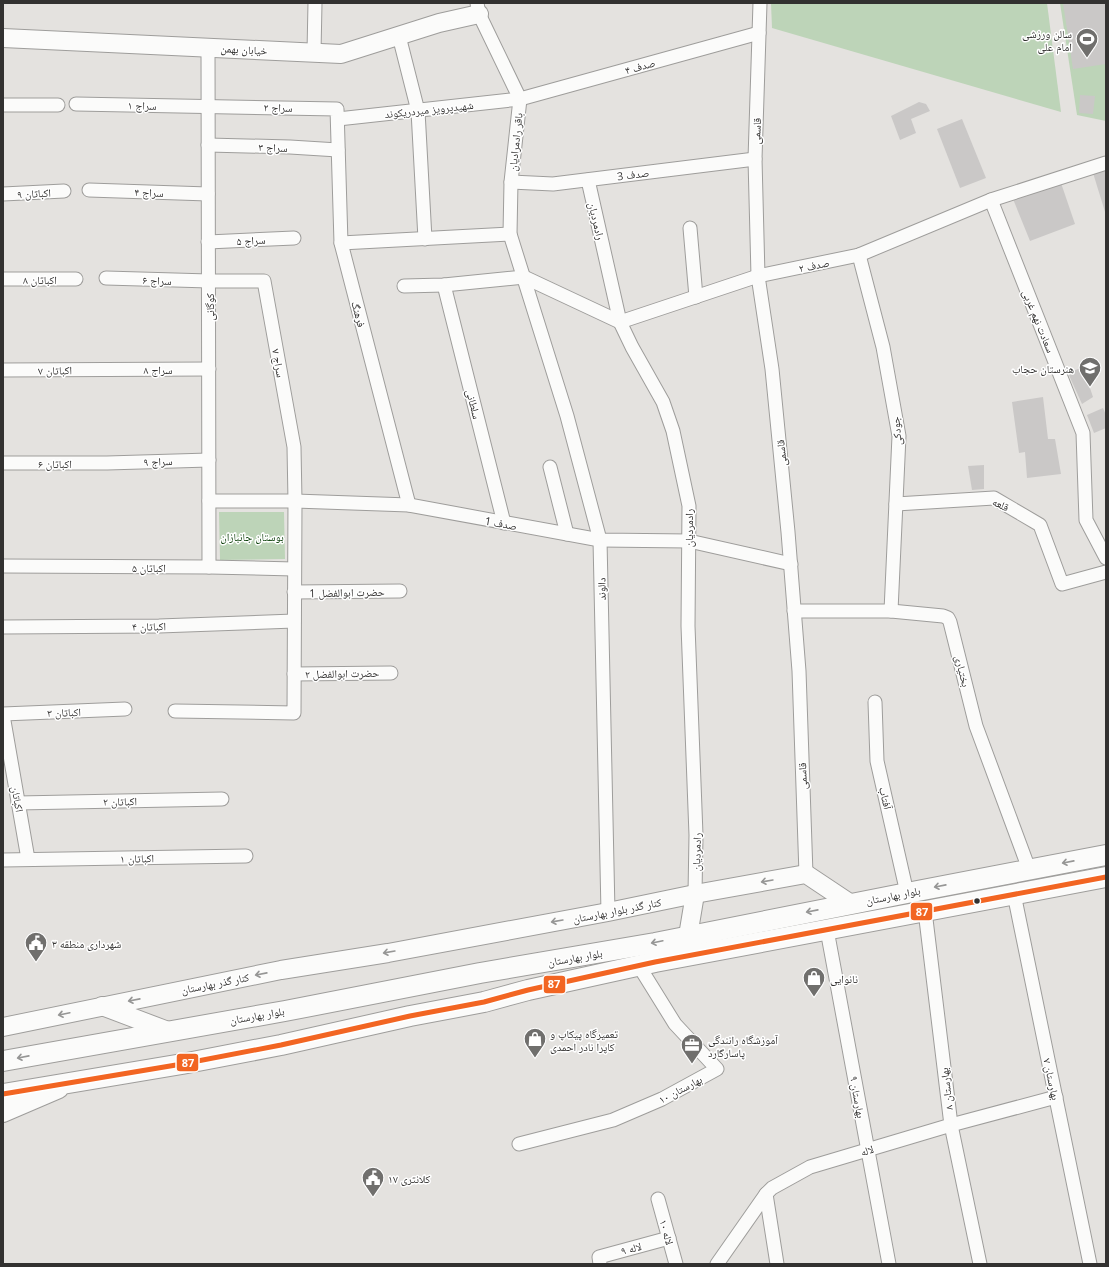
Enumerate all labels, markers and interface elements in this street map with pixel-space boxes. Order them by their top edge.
place label: سالن ورزشی امام علی [1022,26,1072,54]
sports icon: سالن ورزشی امام علی [1074,26,1100,59]
street label: خیابان بهمن [220,40,268,58]
street label: صدف ۴ [623,55,657,77]
street label: سراج ۱ [127,97,157,113]
street label: شهیدپرویز میردریکوند [384,97,474,121]
street label: سراج ۲ [263,99,293,115]
street label: باقر رادمرادیان [504,112,526,172]
street label: قاسمی [748,117,764,145]
street label: سراج ۳ [258,139,288,155]
street label: صدف 3 [616,165,650,183]
street label: سراج ۴ [134,184,164,200]
street label: اکباتان ۹ [17,185,51,201]
street label: رادمردیان [585,201,609,241]
street label: سراج ۵ [236,232,266,248]
street label: صدف ۲ [797,254,831,276]
street label: اکباتان ۸ [23,272,57,287]
street label: سراج ۶ [142,272,172,288]
street label: سعادت نهم غربی [1019,287,1058,355]
street label: کوگانی [202,293,217,321]
street label: فرهنگ [348,299,370,329]
street label: سراج ۷ [269,347,289,379]
school or university icon: هنرستان حجاب [1077,355,1103,388]
place label: هنرستان حجاب [1012,361,1074,376]
street label: اکباتان ۷ [38,362,72,378]
street label: سراج ۸ [143,362,173,377]
street label: سلطانی [463,388,485,420]
street label: جودکی [887,416,905,446]
street label: قاسمی [772,439,790,467]
street label: سراج ۹ [143,453,173,469]
street label: اکباتان ۶ [38,456,72,471]
street label: قلعه [990,494,1012,515]
street label: رادمردیان [681,509,696,547]
street label: صدف 1 [484,513,518,533]
park label: بوستان جانبازان [220,529,284,544]
street label: اکباتان ۵ [132,560,166,575]
street label: دالوند [593,577,609,601]
street label: حضرت ابوالفضل 1 [309,584,385,600]
street label: اکباتان ۴ [132,618,166,634]
street label: بختیاری [952,654,974,688]
street label: حضرت ابوالفضل ۲ [305,665,379,681]
street label: اکباتان ۳ [47,704,81,720]
street label: قاسمی [794,762,810,790]
street label: اکباتان [8,785,28,813]
street label: آفتاب [876,785,896,811]
street label: اکباتان ۲ [103,793,137,809]
street label: رادمردیان [688,833,704,871]
street label: اکباتان ۱ [120,850,154,866]
one-way arrow [1062,858,1075,866]
one-way arrow [761,877,774,885]
street label: بلوار بهارستان [864,882,922,908]
one-way arrow [934,883,947,891]
street label: کنار گذر بلوار بهارستان [571,894,663,926]
unlabelled marker [972,896,982,906]
line badge: 87 [910,902,933,921]
text: 87 [916,904,928,919]
one-way arrow [806,908,819,916]
one-way arrow [551,918,564,926]
public building icon: شهرداری منطقه ۳ [23,930,49,963]
place label: شهرداری منطقه ۳ [52,936,121,951]
one-way arrow [651,939,664,947]
street label: بلوار بهارستان [546,945,604,969]
one-way arrow [383,949,396,957]
shop icon: نانوایی [801,965,827,998]
street label: کنار گذر بهارستان [180,969,251,997]
one-way arrow [255,970,268,978]
place label: نانوایی [830,971,858,986]
line badge: 87 [543,975,566,994]
text: 87 [548,976,560,991]
one-way arrow [128,996,141,1004]
street label: بلوار بهارستان [228,1003,286,1027]
one-way arrow [58,1011,71,1019]
shop icon: تعمیرگاه پیکاپ و کاپرا نادر احمدی [522,1026,548,1059]
place label: تعمیرگاه پیکاپ و کاپرا نادر احمدی [550,1026,619,1054]
office icon: آموزشگاه رانندگی پاسارگارد [679,1032,705,1065]
place label: آموزشگاه رانندگی پاسارگارد [708,1032,778,1060]
one-way arrow [17,1053,30,1061]
line badge: 87 [176,1053,199,1072]
text: 87 [182,1055,194,1070]
street label: بهارستان ۷ [1040,1057,1064,1101]
street label: بهارستان ۸ [936,1067,956,1111]
street label: بهارستان ۱۰ [656,1071,704,1107]
street label: بهارستان ۹ [847,1075,869,1119]
street label: لاله [859,1141,876,1159]
public building icon: کلانتری ۱۷ [360,1165,386,1198]
place label: کلانتری ۱۷ [388,1171,431,1186]
street label: لاله ۱۰ [656,1218,678,1247]
street label: لاله ۹ [619,1238,643,1258]

